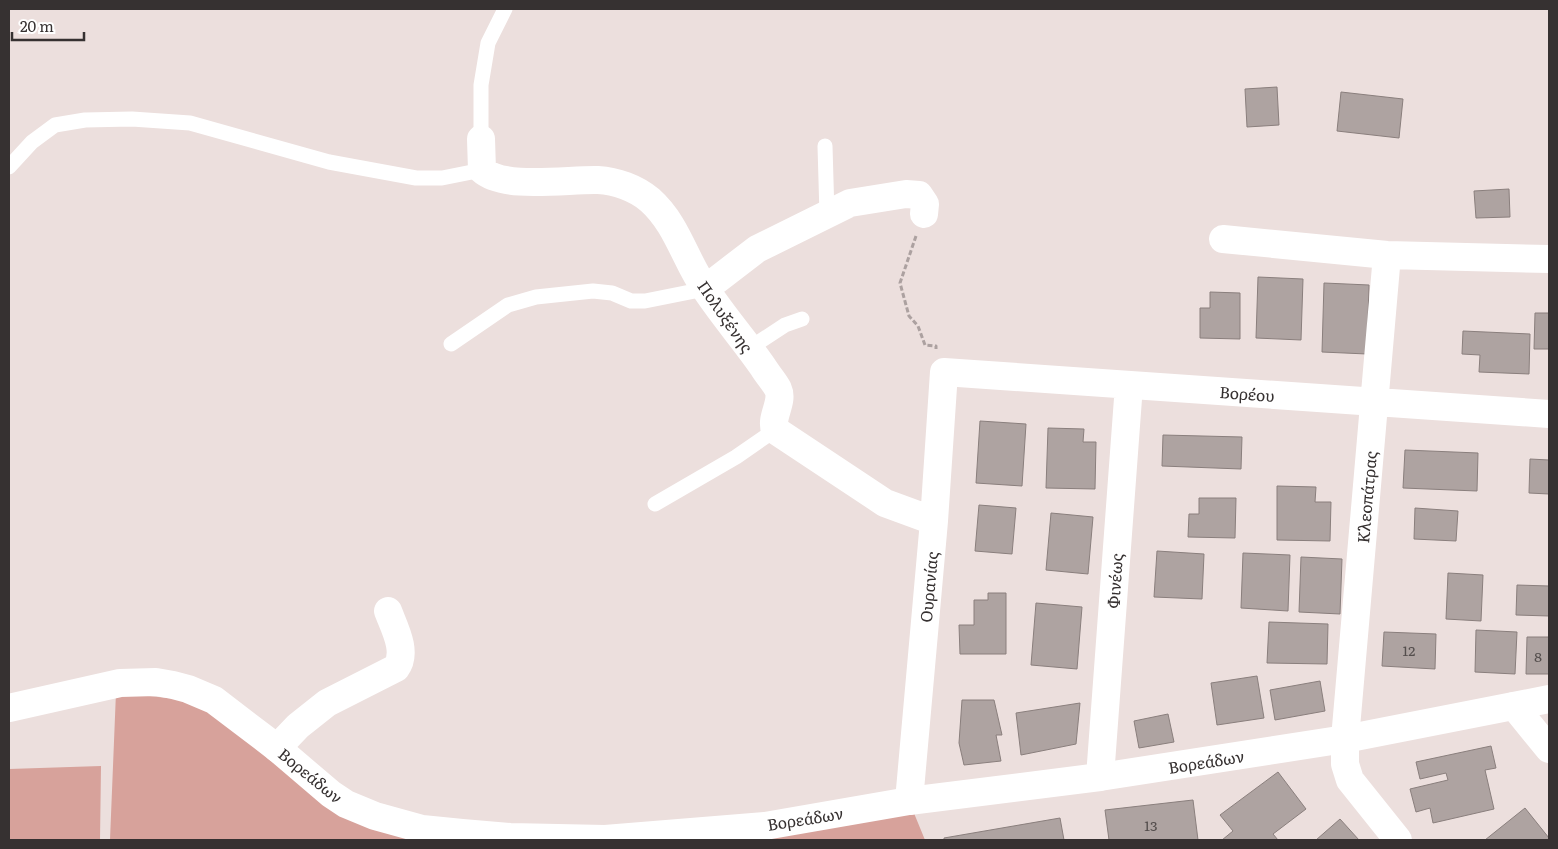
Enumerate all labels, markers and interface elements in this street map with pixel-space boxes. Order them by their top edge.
scale bar [12,10,85,42]
text: 20 m [20,14,54,37]
street label: Πολυξένης [692,275,760,357]
street label: Βορέου [1219,379,1275,407]
street label: Κλεοπάτρας [1350,450,1382,544]
street label: Ουρανίας [913,550,943,623]
street label: Φινέως [1100,552,1128,610]
house number: 12 [1403,640,1415,660]
house number: 8 [1534,646,1542,666]
street label: Βορεάδων [274,742,348,808]
street label: Βορεάδων [1166,743,1246,779]
street label: Βορεάδων [765,800,845,836]
house number: 13 [1144,815,1158,835]

